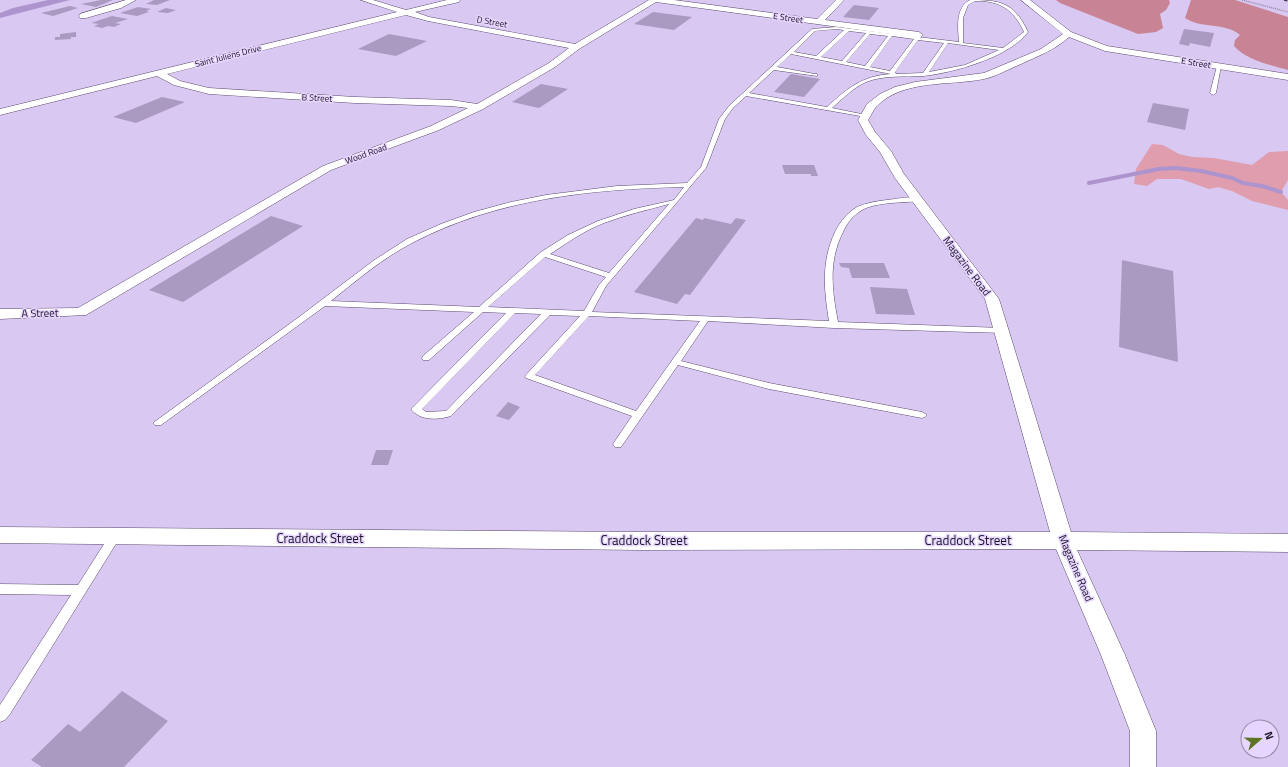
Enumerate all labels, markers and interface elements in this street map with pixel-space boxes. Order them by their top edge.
street label: E Street [772,9,805,26]
street label: D Street [476,12,509,31]
street label: Saint Juliens Drive [193,41,263,70]
street label: E Street [1180,54,1213,71]
street label: B Street [301,90,334,105]
street label: Wood Road [343,140,389,167]
street label: Magazine Road [939,233,995,299]
street label: A Street [21,305,59,321]
street label: Craddock Street [277,528,364,548]
street label: Craddock Street [601,530,688,550]
street label: Craddock Street [925,530,1012,550]
street label: Magazine Road [1055,532,1097,604]
north arrow [1240,719,1280,759]
text: N [1261,729,1278,742]

